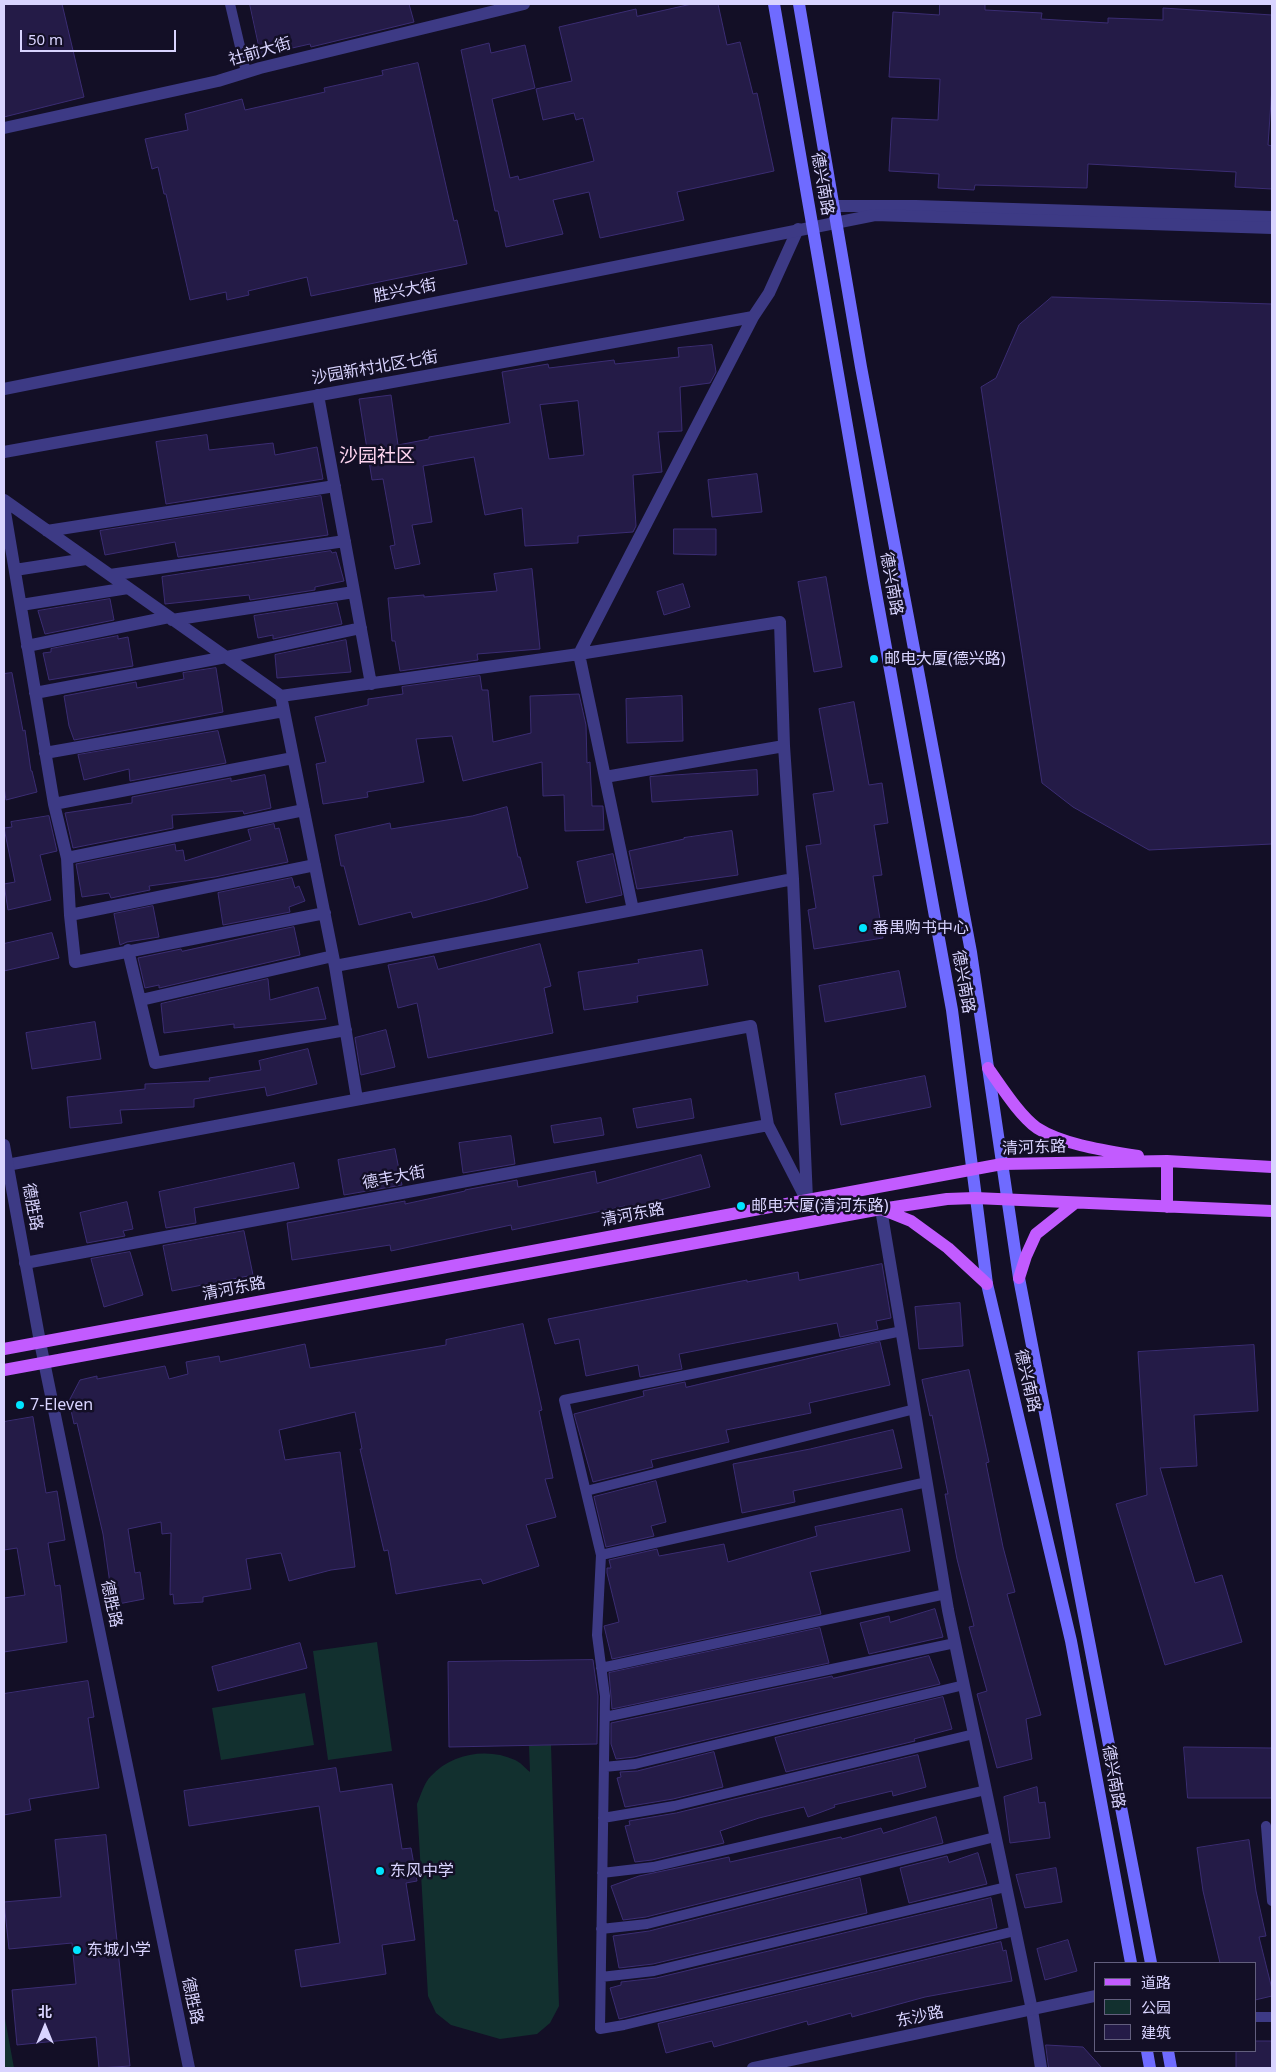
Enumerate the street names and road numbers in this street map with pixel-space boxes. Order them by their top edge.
street label: 社前大街 [227,34,293,70]
street label: 德兴南路 [807,151,837,217]
street label: 胜兴大街 [372,275,438,307]
street label: 沙园新村北区七街 [310,347,440,389]
street label: 德兴南路 [876,551,906,617]
street label: 德兴南路 [948,949,978,1015]
street label: 清河东路 [1002,1137,1066,1159]
street label: 德丰大街 [361,1162,427,1194]
street label: 德胜路 [18,1182,46,1232]
street label: 清河东路 [600,1199,666,1231]
street label: 清河东路 [201,1273,267,1305]
street label: 德兴南路 [1010,1348,1044,1414]
street label: 德胜路 [97,1579,125,1629]
street label: 德兴南路 [1098,1744,1128,1810]
street label: 德胜路 [178,1976,206,2026]
street label: 东沙路 [895,2003,945,2031]

